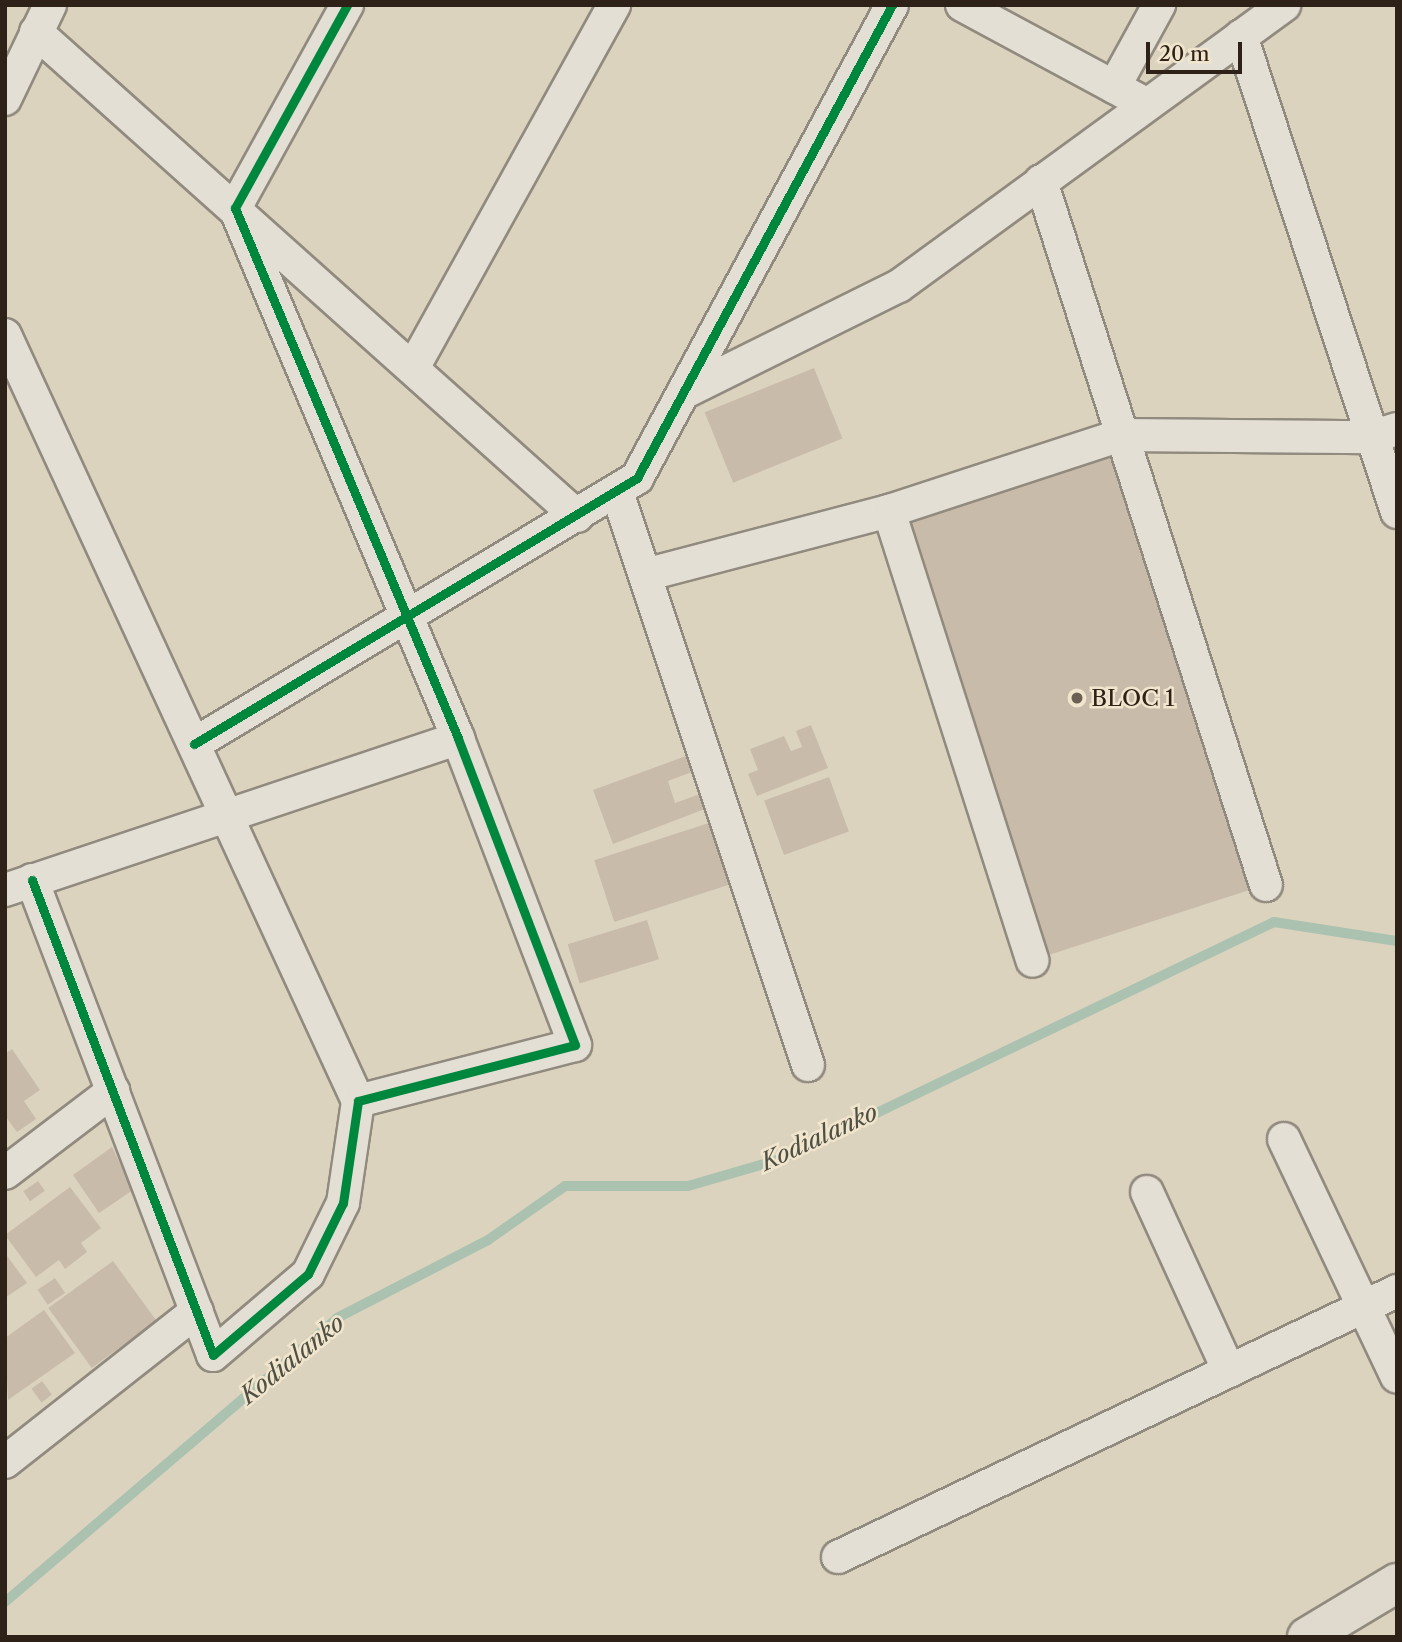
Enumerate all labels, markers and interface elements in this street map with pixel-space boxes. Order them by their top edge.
scale bar [1150,28,1246,72]
text: 20 m [1159,41,1210,66]
place label: BLOC 1 [1091,684,1175,712]
marker: BLOC 1 [1069,690,1085,706]
water label: Kodialanko [756,1097,882,1177]
water label: Kodialanko [234,1308,350,1410]

